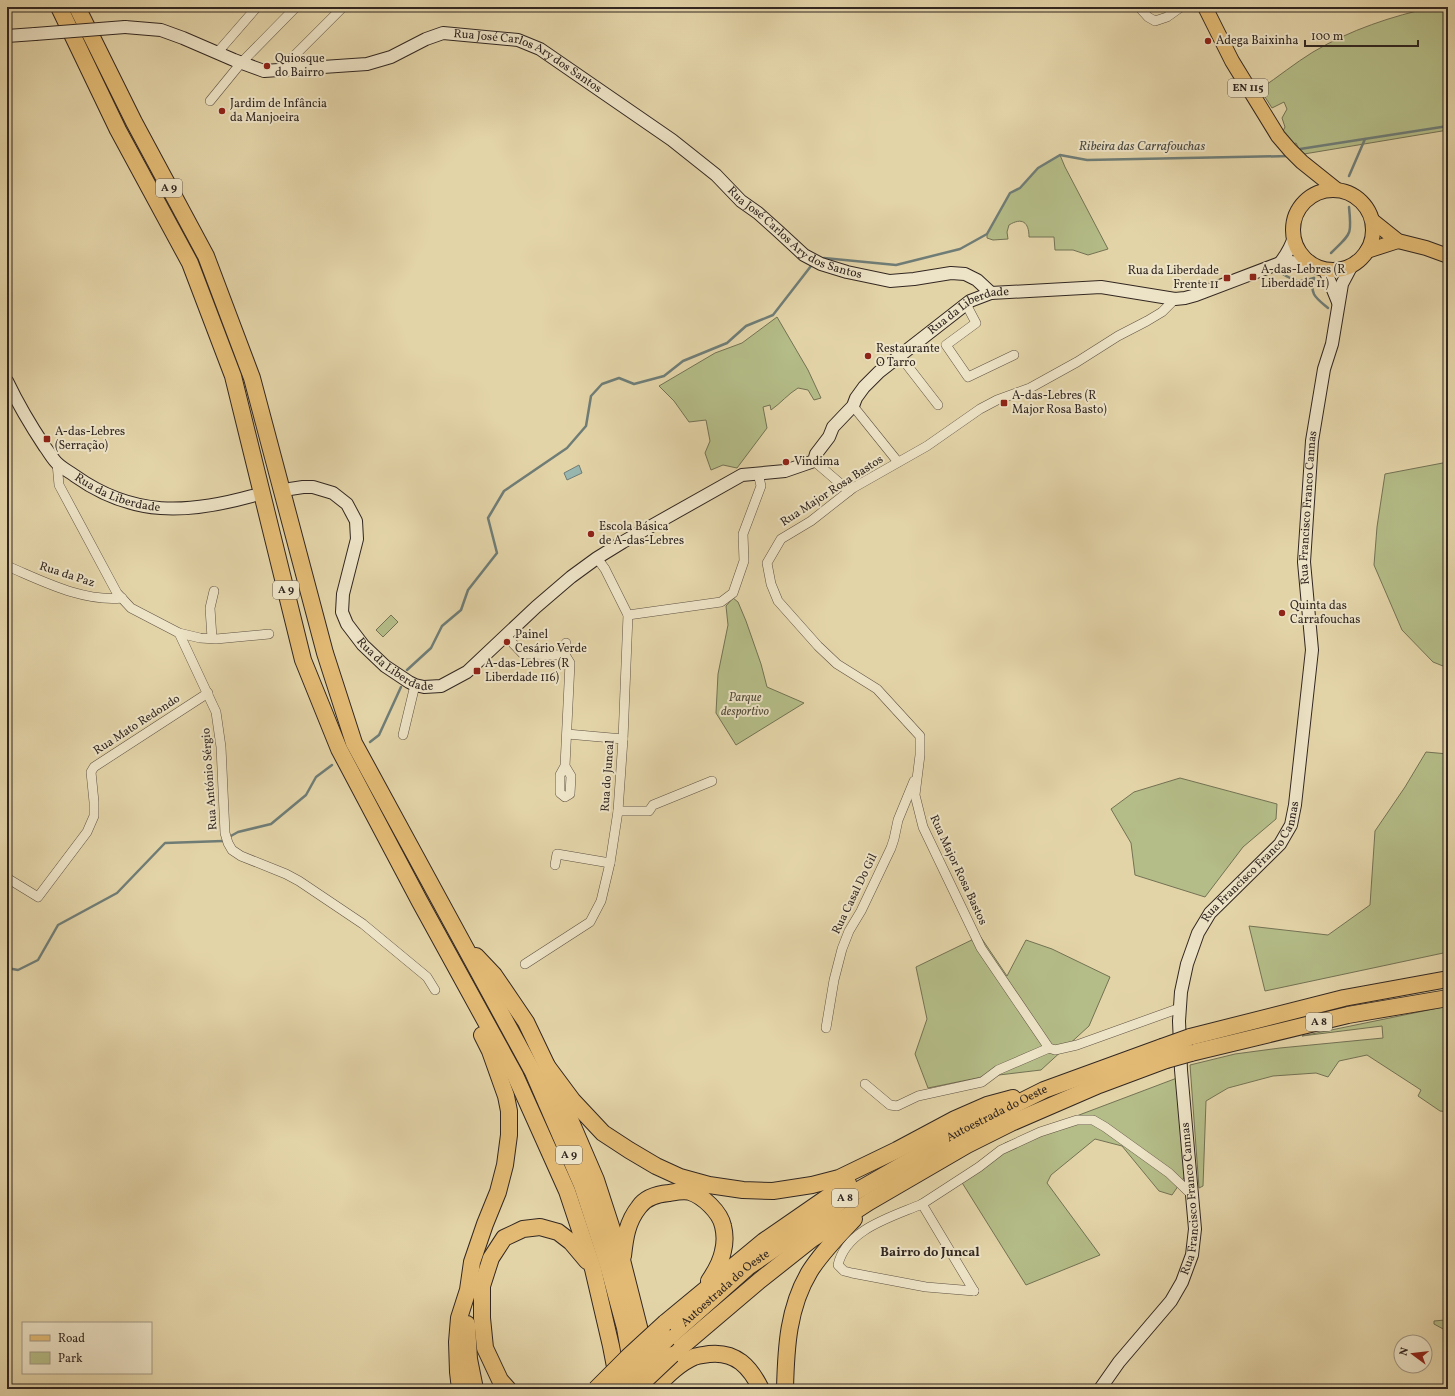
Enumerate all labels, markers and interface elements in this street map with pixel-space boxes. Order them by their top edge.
scale bar [1305,22,1418,48]
street label: Rua José Carlos Ary dos Santos [453,26,605,97]
text: 100 m [1311,29,1344,45]
place label: Adega Baixinha [1216,33,1298,49]
marker: Adega Baixinha [1203,36,1213,46]
place label: Quiosque do Bairro [275,51,325,81]
marker: Quiosque do Bairro [262,61,272,71]
road number: EN 115 [1228,79,1268,97]
place label: Jardim de Infância da Manjoeira [230,96,327,126]
marker: Jardim de Infância da Manjoeira [217,106,227,116]
water label: Ribeira das Carrafouchas [1079,138,1205,156]
road number: A 9 [156,179,182,197]
street label: Rua José Carlos Ary dos Santos [723,183,863,283]
place label: A-das-Lebres (R Liberdade 11) [1261,262,1345,292]
place label: Rua da Liberdade Frente 11 [1128,263,1219,293]
marker: A-das-Lebres (R Liberdade 11) [1248,272,1258,282]
marker: Rua da Liberdade Frente 11 [1222,273,1232,283]
street label: Rua da Liberdade [925,284,1010,339]
place label: Restaurante O Tarro [876,341,940,371]
marker: Restaurante O Tarro [863,351,873,361]
place label: A-das-Lebres (R Major Rosa Basto) [1012,388,1107,418]
marker: A-das-Lebres (R Major Rosa Basto) [999,398,1009,408]
place label: A-das-Lebres (Serração) [55,424,125,454]
street label: Rua Francisco Franco Cannas [1296,430,1322,585]
marker: A-das-Lebres (Serração) [42,434,52,444]
street label: Rua Major Rosa Bastos [777,452,887,530]
place label: Vindima [794,454,839,470]
marker: Vindima [781,457,791,467]
street label: Rua da Liberdade [71,470,161,516]
place label: Escola Básica de A-das-Lebres [599,519,684,549]
marker: Escola Básica de A-das-Lebres [586,529,596,539]
street label: Rua da Paz [37,559,97,591]
road number: A 9 [273,581,299,599]
place label: Quinta das Carrafouchas [1290,598,1360,628]
marker: Quinta das Carrafouchas [1277,608,1287,618]
place label: Painel Cesário Verde [515,627,587,657]
street label: Rua da Liberdade [352,635,434,695]
marker: Painel Cesário Verde [502,637,512,647]
place label: A-das-Lebres (R Liberdade 116) [485,656,569,686]
marker: A-das-Lebres (R Liberdade 116) [472,666,482,676]
park label: Parque desportivo [721,690,769,720]
street label: Rua Mato Redondo [91,691,183,759]
street label: Rua António Sérgio [198,727,222,831]
street label: Rua do Juncal [598,739,619,812]
street label: Rua Francisco Franco Cannas [1198,800,1303,926]
street label: Rua Major Rosa Bastos [925,812,991,928]
street label: Rua Casal Do Gil [829,851,882,937]
road number: A 8 [1306,1013,1332,1031]
street label: Autoestrada do Oeste [943,1081,1050,1146]
street label: Rua Francisco Franco Cannas [1177,1122,1203,1278]
road number: A 9 [556,1146,582,1164]
road number: A 8 [832,1189,858,1207]
district label: Bairro do Juncal [880,1244,980,1262]
street label: Autoestrada do Oeste [678,1246,773,1331]
legend [22,1322,152,1374]
text: Road [58,1331,85,1347]
north arrow [1393,1334,1433,1374]
text: N [1397,1346,1413,1358]
text: Park [58,1351,83,1367]

